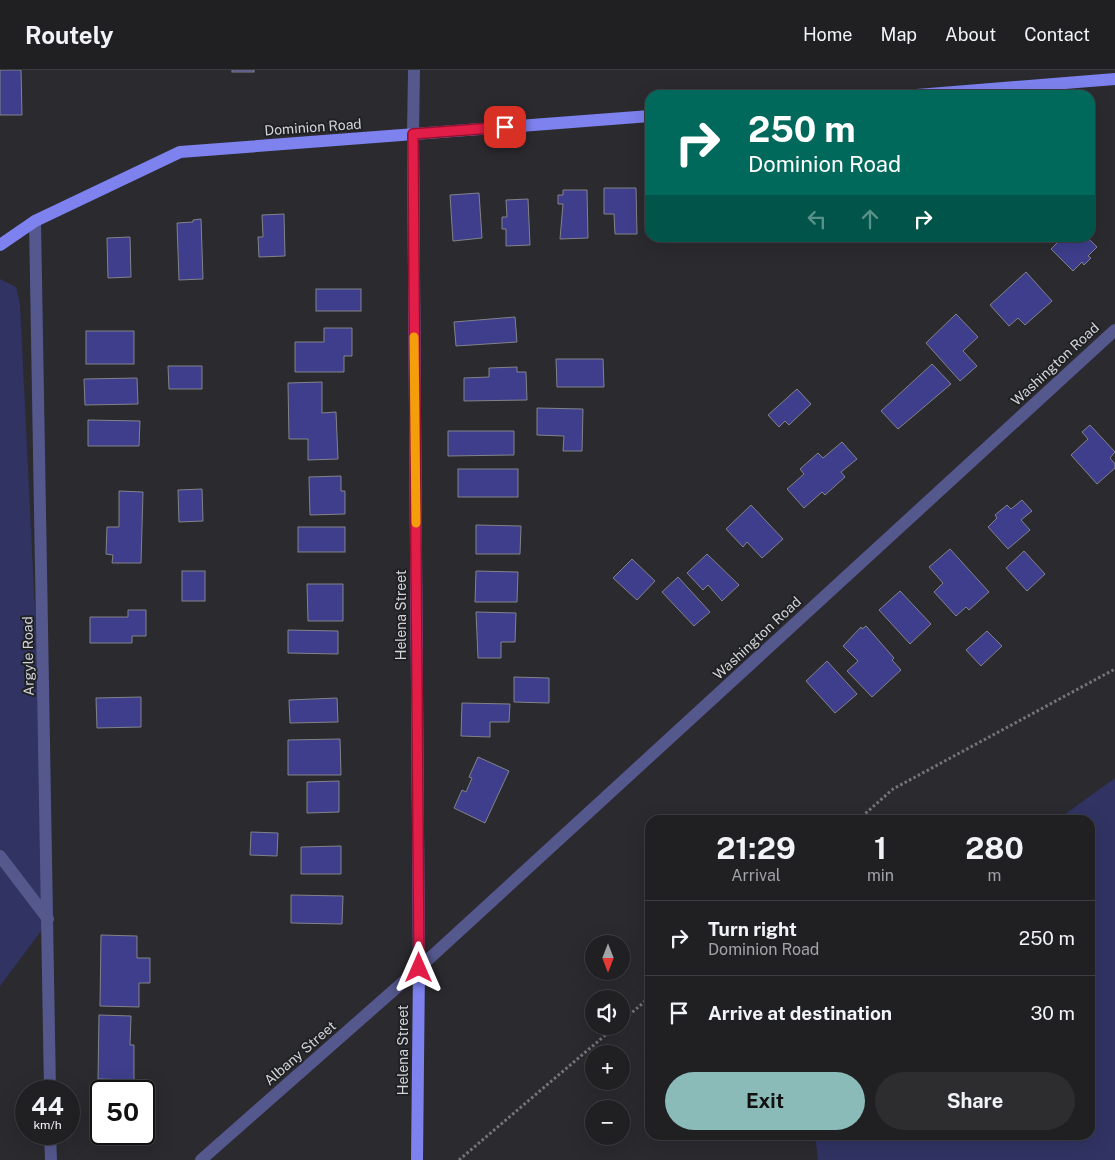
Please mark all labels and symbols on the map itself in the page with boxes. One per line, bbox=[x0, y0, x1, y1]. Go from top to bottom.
pin bbox=[484, 106, 526, 148]
street label: Dominion Road bbox=[264, 116, 362, 138]
street label: Washington Road bbox=[1008, 319, 1102, 409]
street label: Helena Street bbox=[393, 570, 409, 660]
street label: Washington Road bbox=[710, 593, 804, 683]
street label: Argyle Road bbox=[19, 616, 37, 696]
north arrow bbox=[585, 935, 630, 980]
position arrow bbox=[392, 941, 444, 993]
street label: Helena Street bbox=[395, 1005, 411, 1095]
street label: Albany Street bbox=[261, 1018, 339, 1088]
speed limit sign: 50 bbox=[90, 1080, 155, 1145]

